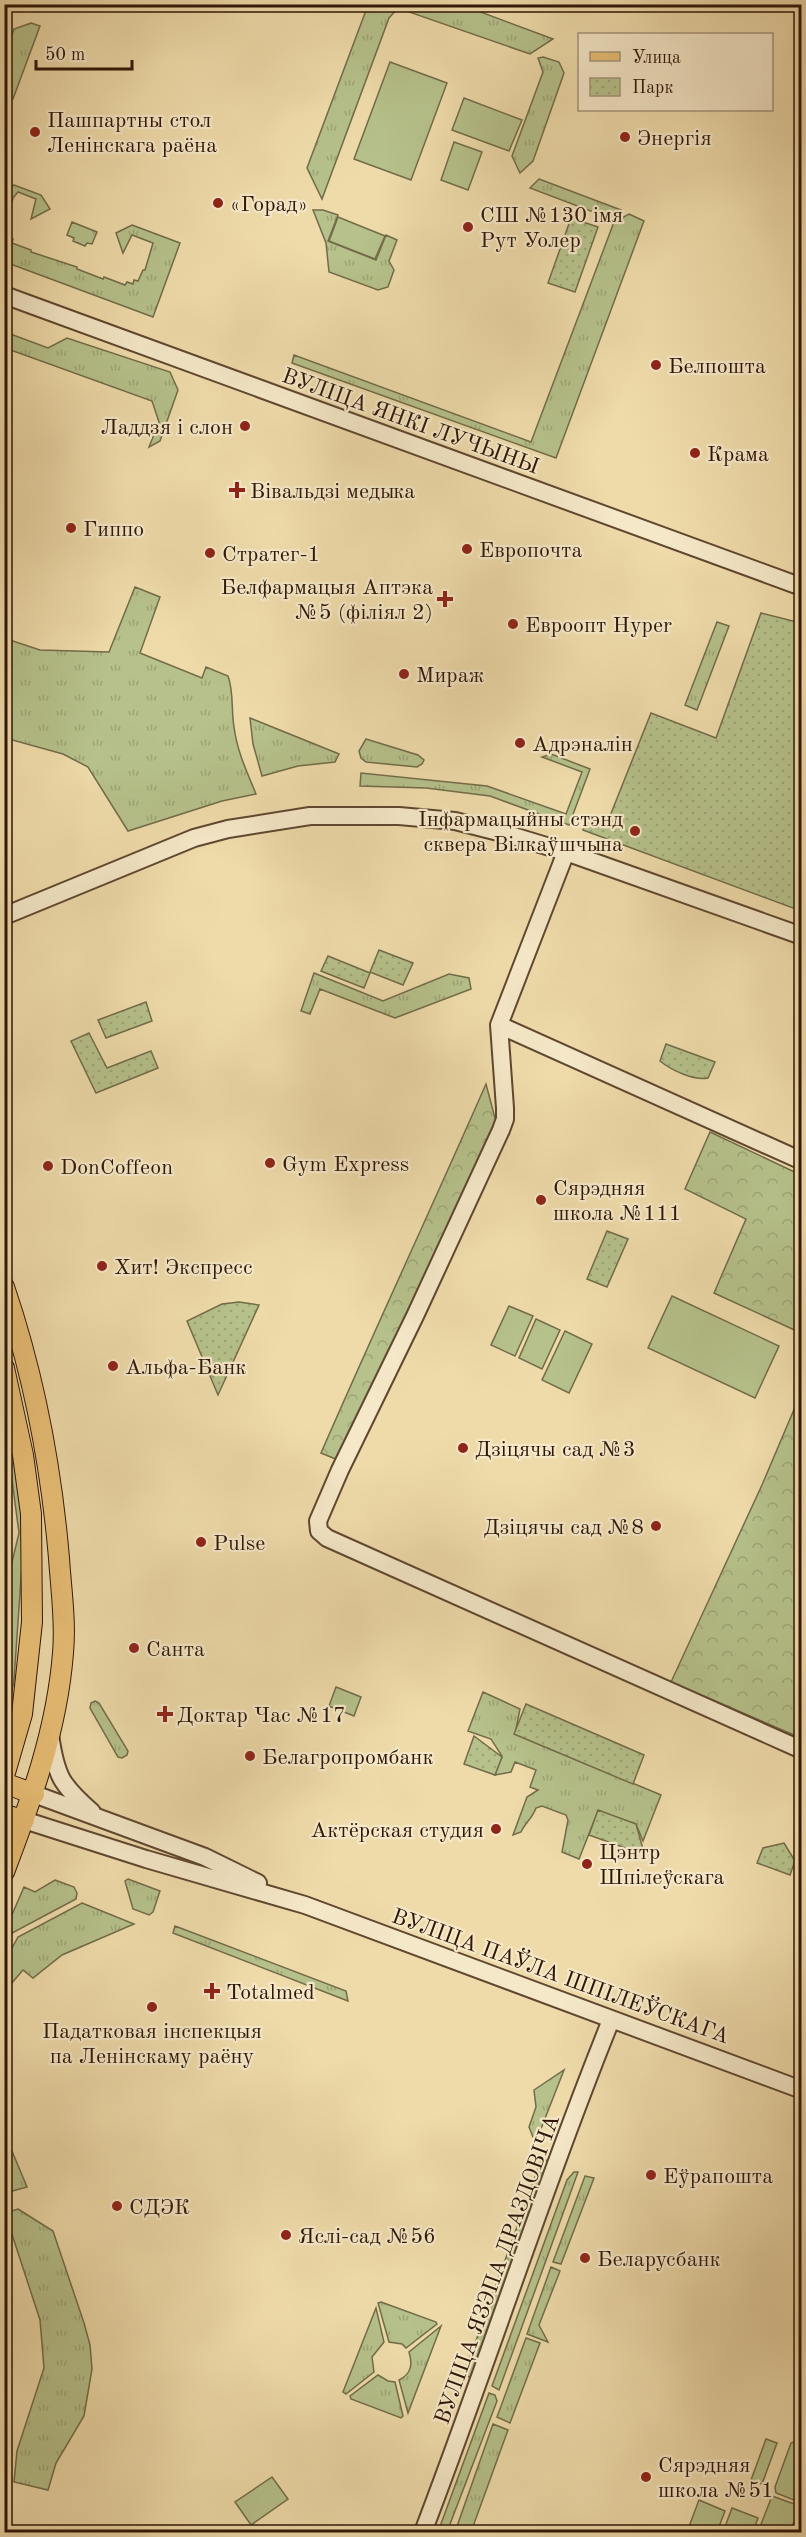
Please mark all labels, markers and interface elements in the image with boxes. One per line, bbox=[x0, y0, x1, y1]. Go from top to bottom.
scale bar bbox=[36, 33, 132, 71]
legend bbox=[578, 33, 773, 111]
text: 50 m bbox=[45, 46, 85, 64]
text: Улица bbox=[632, 49, 681, 67]
text: Парк bbox=[632, 79, 673, 97]
place label: Пашпартны стол Ленінскага раёна bbox=[47, 110, 217, 157]
marker: Пашпартны стол Ленінскага раёна bbox=[28, 125, 42, 139]
place label: Энергія bbox=[637, 128, 712, 150]
marker: Энергія bbox=[618, 130, 632, 144]
place label: «Горад» bbox=[230, 194, 308, 216]
marker: «Горад» bbox=[211, 196, 225, 210]
place label: СШ №130 імя Рут Уолер bbox=[480, 205, 623, 252]
marker: СШ №130 імя Рут Уолер bbox=[461, 220, 475, 234]
place label: Белпошта bbox=[668, 356, 766, 378]
marker: Белпошта bbox=[649, 358, 663, 372]
street label: ВУЛІЦА ЯНКІ ЛУЧЫНЫ bbox=[279, 365, 542, 479]
place label: Ладдзя і слон bbox=[101, 417, 233, 439]
marker: Ладдзя і слон bbox=[238, 419, 252, 433]
place label: Крама bbox=[707, 444, 769, 466]
marker: Крама bbox=[688, 446, 702, 460]
marker: Вівальдзі медыка bbox=[228, 481, 246, 499]
place label: Вівальдзі медыка bbox=[250, 481, 415, 503]
place label: Гиппо bbox=[83, 519, 144, 541]
marker: Гиппо bbox=[64, 521, 78, 535]
place label: Европочта bbox=[479, 540, 582, 562]
marker: Европочта bbox=[460, 542, 474, 556]
place label: Стратег-1 bbox=[222, 544, 320, 566]
marker: Стратег-1 bbox=[203, 546, 217, 560]
place label: Белфармацыя Аптэка №5 (філіял 2) bbox=[221, 577, 433, 624]
marker: Белфармацыя Аптэка №5 (філіял 2) bbox=[438, 592, 452, 606]
place label: Евроопт Hyper bbox=[525, 615, 672, 637]
marker: Евроопт Hyper bbox=[506, 617, 520, 631]
place label: Мираж bbox=[416, 665, 485, 687]
marker: Мираж bbox=[397, 667, 411, 681]
place label: Адрэналін bbox=[532, 734, 633, 756]
marker: Адрэналін bbox=[513, 736, 527, 750]
place label: Інфармацыйны стэнд сквера Вілкаўшчына bbox=[418, 809, 623, 856]
marker: Інфармацыйны стэнд сквера Вілкаўшчына bbox=[628, 824, 642, 838]
place label: Gym Express bbox=[282, 1154, 409, 1176]
marker: Gym Express bbox=[263, 1156, 277, 1170]
place label: DonCoffeon bbox=[60, 1157, 173, 1179]
marker: DonCoffeon bbox=[41, 1159, 55, 1173]
place label: Сярэдняя школа №111 bbox=[553, 1178, 682, 1225]
marker: Сярэдняя школа №111 bbox=[534, 1193, 548, 1207]
place label: Хит! Экспресс bbox=[114, 1257, 253, 1279]
marker: Хит! Экспресс bbox=[95, 1259, 109, 1273]
place label: Альфа-Банк bbox=[125, 1357, 246, 1379]
marker: Альфа-Банк bbox=[106, 1359, 120, 1373]
place label: Дзіцячы сад №3 bbox=[475, 1439, 636, 1461]
marker: Дзіцячы сад №3 bbox=[456, 1441, 470, 1455]
place label: Дзіцячы сад №8 bbox=[483, 1517, 644, 1539]
marker: Дзіцячы сад №8 bbox=[649, 1519, 663, 1533]
place label: Pulse bbox=[213, 1533, 265, 1555]
marker: Pulse bbox=[194, 1535, 208, 1549]
place label: Санта bbox=[146, 1639, 205, 1661]
marker: Санта bbox=[127, 1641, 141, 1655]
place label: Доктар Час №17 bbox=[177, 1705, 346, 1727]
marker: Доктар Час №17 bbox=[158, 1707, 172, 1721]
place label: Белагропромбанк bbox=[262, 1747, 433, 1769]
marker: Белагропромбанк bbox=[243, 1749, 257, 1763]
place label: Актёрская студия bbox=[310, 1820, 484, 1842]
marker: Актёрская студия bbox=[489, 1822, 503, 1836]
place label: Цэнтр Шпілеўскага bbox=[599, 1842, 724, 1889]
marker: Цэнтр Шпілеўскага bbox=[580, 1857, 594, 1871]
street label: ВУЛІЦА ПАЎЛА ШПІЛЕЎСКАГА bbox=[389, 1902, 734, 2048]
marker: Totalmed bbox=[203, 1982, 221, 2000]
place label: Totalmed bbox=[226, 1982, 315, 2004]
marker: Падатковая інспекцыя па Ленінскаму раёну bbox=[145, 2000, 159, 2014]
place label: Падатковая інспекцыя па Ленінскаму раёну bbox=[42, 2021, 262, 2068]
street label: ВУЛІЦА ЯЗЭПА ДРАЗДОВІЧА bbox=[431, 2112, 564, 2428]
place label: Еўрапошта bbox=[663, 2166, 773, 2188]
marker: Еўрапошта bbox=[644, 2168, 658, 2182]
place label: СДЭК bbox=[129, 2197, 190, 2219]
marker: СДЭК bbox=[110, 2199, 124, 2213]
place label: Яслі-сад №56 bbox=[298, 2226, 436, 2248]
marker: Яслі-сад №56 bbox=[279, 2228, 293, 2242]
place label: Беларусбанк bbox=[597, 2249, 721, 2271]
marker: Беларусбанк bbox=[578, 2251, 592, 2265]
place label: Сярэдняя школа №51 bbox=[658, 2455, 774, 2502]
marker: Сярэдняя школа №51 bbox=[639, 2470, 653, 2484]

